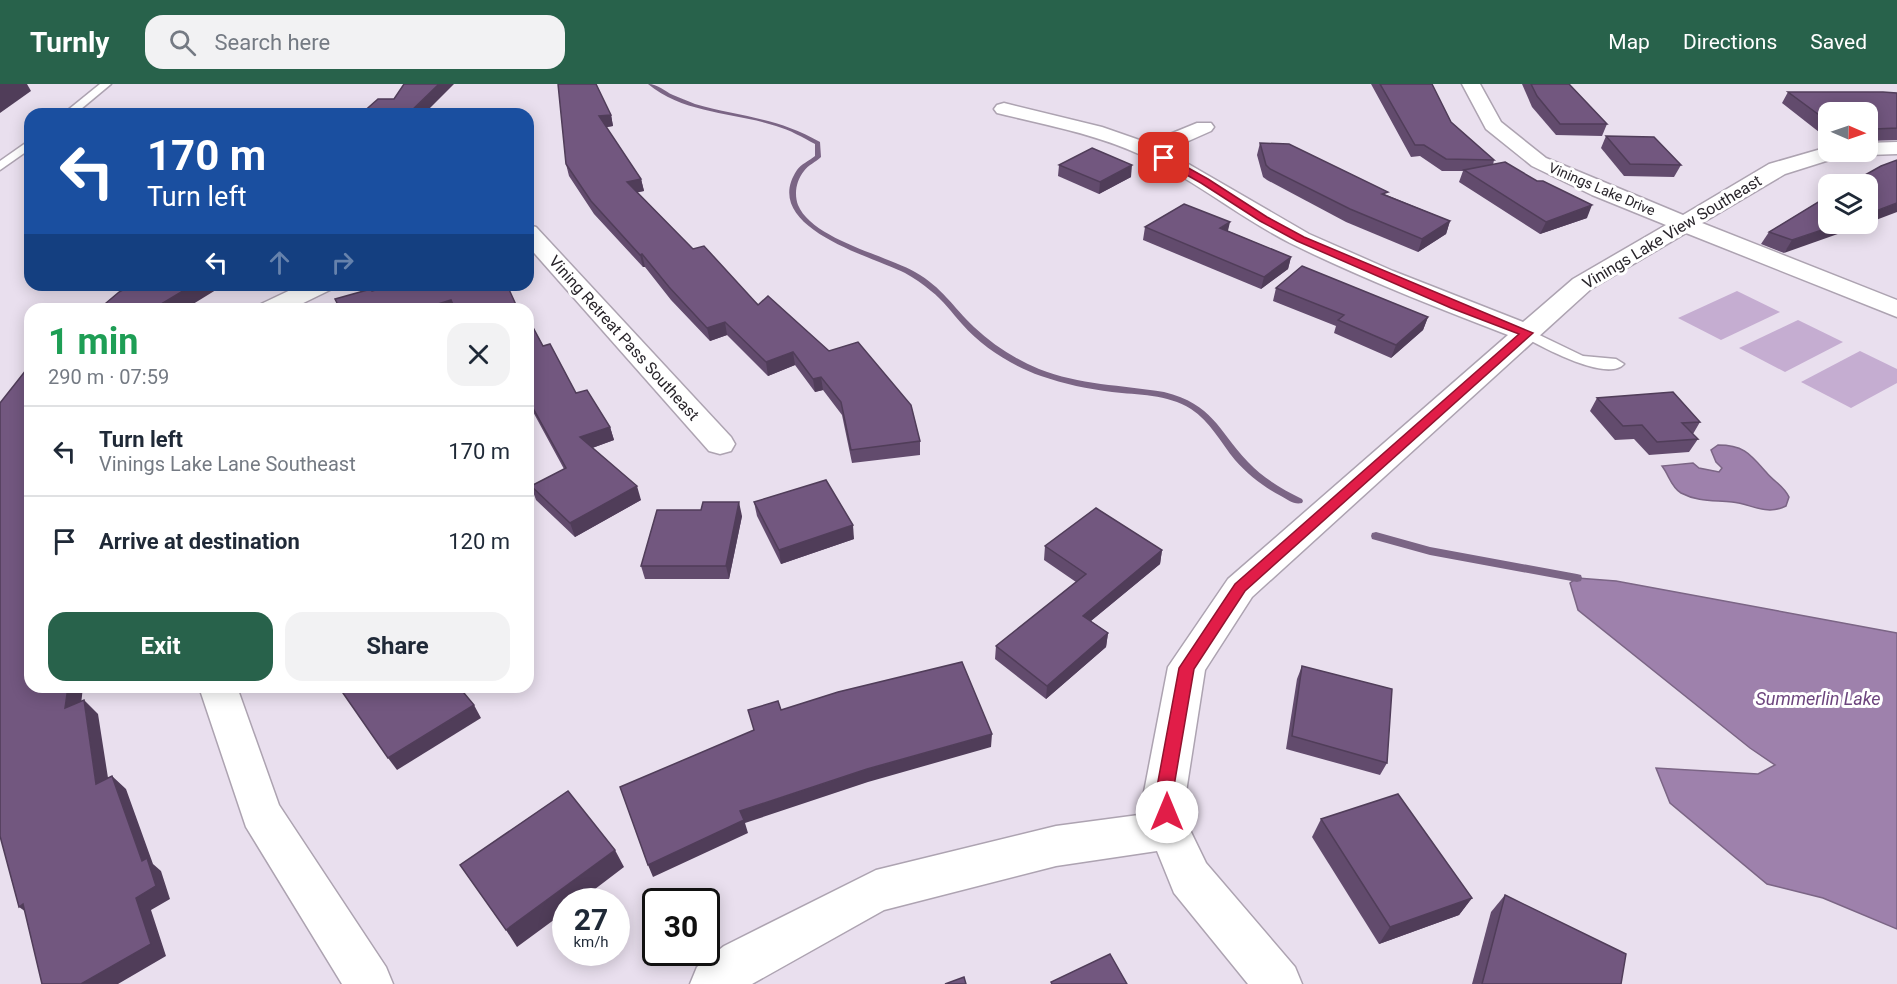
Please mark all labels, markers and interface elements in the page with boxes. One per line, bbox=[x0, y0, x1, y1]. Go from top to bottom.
search box bbox=[145, 15, 565, 69]
text: Turnly bbox=[30, 26, 109, 59]
icon: search bbox=[166, 26, 199, 59]
text: Search here bbox=[214, 30, 330, 55]
text: Map bbox=[1608, 30, 1650, 54]
text: Directions bbox=[1683, 30, 1777, 54]
text: Saved bbox=[1810, 30, 1867, 54]
north arrow bbox=[1818, 102, 1878, 162]
map controls bbox=[1818, 102, 1878, 234]
text: 170 m bbox=[147, 131, 266, 180]
icon: left bbox=[48, 132, 126, 210]
pin bbox=[1138, 132, 1189, 183]
icon: arrive bbox=[1147, 141, 1180, 174]
street label: Vinings Lake Drive bbox=[1546, 159, 1658, 219]
street label: Vinings Lake View Southeast bbox=[1579, 171, 1765, 293]
button: layers bbox=[1818, 174, 1878, 234]
text: Turn left bbox=[147, 181, 247, 213]
icon: left bbox=[200, 246, 233, 279]
icon: ahead bbox=[263, 246, 296, 279]
icon: right bbox=[326, 246, 359, 279]
street label: Vining Retreat Pass Southeast bbox=[545, 252, 703, 424]
text: 1 min bbox=[48, 321, 139, 363]
button: close bbox=[447, 323, 510, 386]
text: 290 m · 07:59 bbox=[48, 365, 169, 389]
text: Turn left bbox=[99, 427, 183, 452]
icon: left bbox=[48, 435, 81, 468]
text: 170 m bbox=[448, 439, 510, 464]
text: Vinings Lake Lane Southeast bbox=[99, 452, 356, 476]
icon: arrive bbox=[48, 525, 81, 558]
text: Arrive at destination bbox=[99, 529, 300, 554]
text: 120 m bbox=[448, 529, 510, 554]
button: Exit bbox=[48, 612, 273, 681]
button: Share bbox=[285, 612, 510, 681]
water label: Summerlin Lake bbox=[1755, 688, 1881, 709]
position arrow bbox=[1135, 780, 1199, 844]
speed limit sign: 30 bbox=[642, 888, 720, 966]
text: 27 bbox=[574, 902, 608, 937]
text: km/h bbox=[573, 933, 609, 951]

